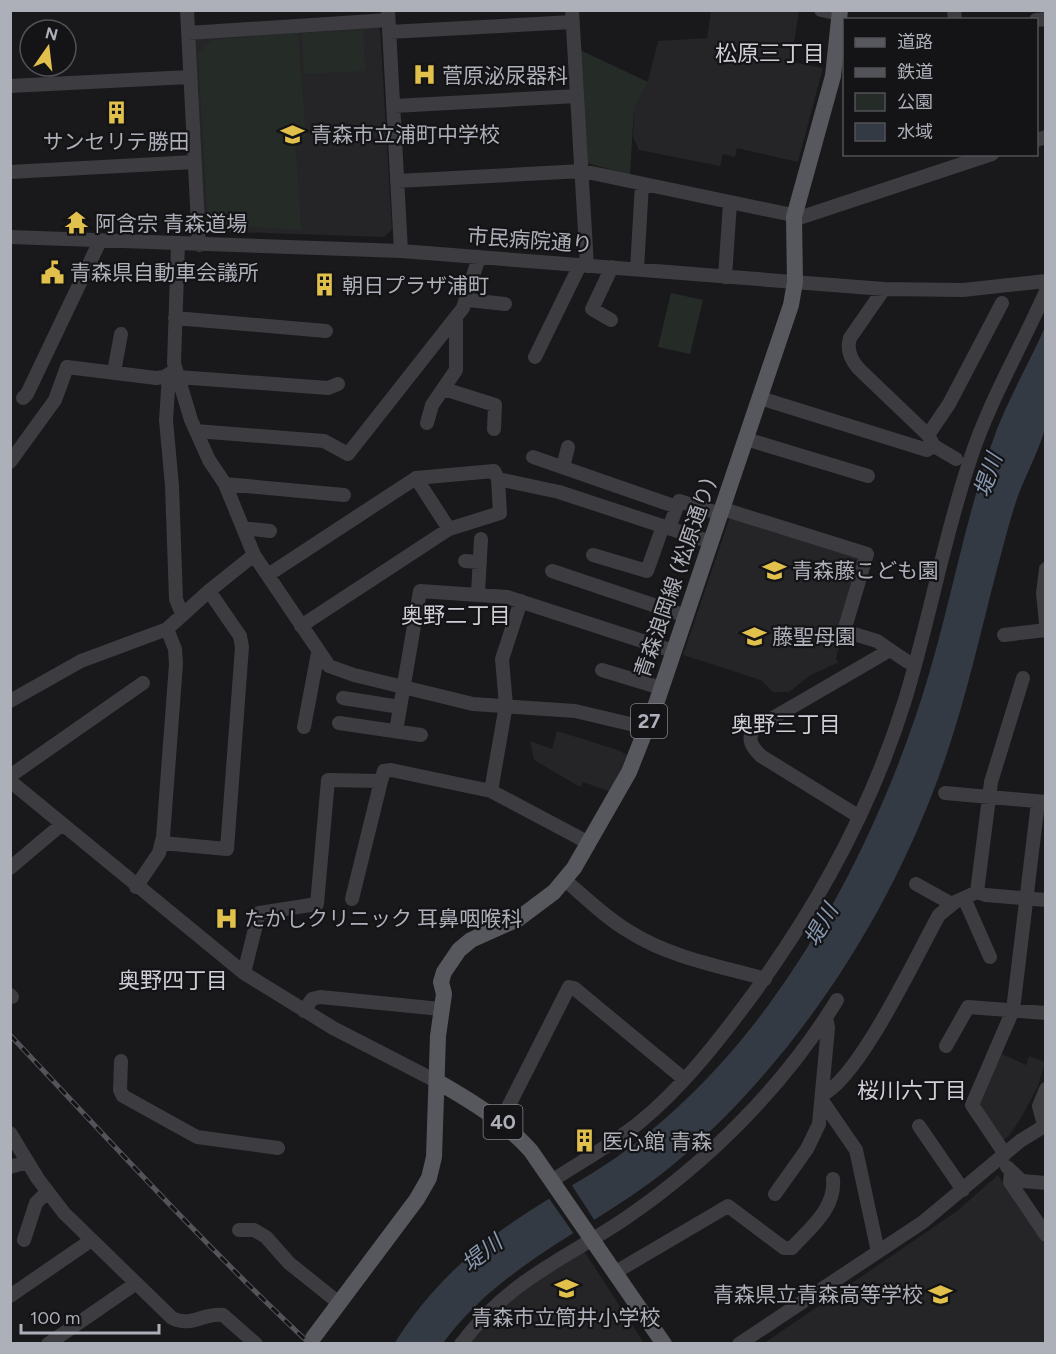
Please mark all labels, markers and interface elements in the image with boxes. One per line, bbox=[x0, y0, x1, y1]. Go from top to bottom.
north arrow bbox=[18, 18, 78, 78]
legend bbox=[843, 18, 1038, 156]
text: N bbox=[43, 23, 60, 45]
text: 道路 bbox=[897, 31, 933, 53]
district label: 松原三丁目 bbox=[715, 40, 825, 67]
text: 鉄道 bbox=[897, 61, 933, 83]
hospital icon: 菅原泌尿器科 bbox=[411, 62, 437, 88]
place label: 菅原泌尿器科 bbox=[442, 63, 568, 88]
text: 公園 bbox=[897, 91, 933, 113]
building icon: サンセリテ勝田 bbox=[103, 100, 129, 126]
school or university icon: 青森市立浦町中学校 bbox=[280, 121, 306, 147]
text: 水域 bbox=[897, 121, 933, 143]
place label: 青森市立浦町中学校 bbox=[311, 122, 500, 147]
place label: サンセリテ勝田 bbox=[43, 129, 190, 154]
temple icon: 阿含宗 青森道場 bbox=[64, 210, 90, 236]
place label: 阿含宗 青森道場 bbox=[95, 211, 247, 236]
street label: 市民病院通り bbox=[466, 223, 594, 257]
public building icon: 青森県自動車会議所 bbox=[39, 259, 65, 285]
place label: 青森県自動車会議所 bbox=[70, 260, 259, 285]
building icon: 朝日プラザ浦町 bbox=[311, 272, 337, 298]
place label: 朝日プラザ浦町 bbox=[342, 273, 489, 298]
water label: 堤川 bbox=[968, 448, 1009, 500]
street label: 青森浪岡線 (松原通り) bbox=[629, 475, 721, 681]
school or university icon: 青森藤こども園 bbox=[761, 557, 787, 583]
place label: 青森藤こども園 bbox=[792, 558, 939, 583]
district label: 奥野二丁目 bbox=[401, 602, 511, 629]
school or university icon: 藤聖母園 bbox=[741, 623, 767, 649]
place label: 藤聖母園 bbox=[772, 624, 856, 649]
road number: 27 bbox=[631, 704, 667, 738]
district label: 奥野三丁目 bbox=[731, 711, 841, 738]
water label: 堤川 bbox=[798, 897, 845, 951]
hospital icon: たかしクリニック 耳鼻咽喉科 bbox=[213, 905, 239, 931]
place label: たかしクリニック 耳鼻咽喉科 bbox=[244, 906, 522, 931]
district label: 奥野四丁目 bbox=[118, 967, 228, 994]
district label: 桜川六丁目 bbox=[857, 1077, 967, 1104]
road number: 40 bbox=[484, 1105, 522, 1139]
building icon: 医心館 青森 bbox=[571, 1128, 597, 1154]
place label: 医心館 青森 bbox=[602, 1129, 712, 1154]
water label: 堤川 bbox=[456, 1228, 509, 1277]
school or university icon: 青森市立筒井小学校 bbox=[553, 1276, 579, 1302]
school or university icon: 青森県立青森高等学校 bbox=[928, 1281, 954, 1307]
place label: 青森県立青森高等学校 bbox=[713, 1282, 923, 1307]
scale bar bbox=[21, 1297, 159, 1335]
place label: 青森市立筒井小学校 bbox=[472, 1305, 661, 1330]
text: 100 m bbox=[30, 1307, 80, 1329]

